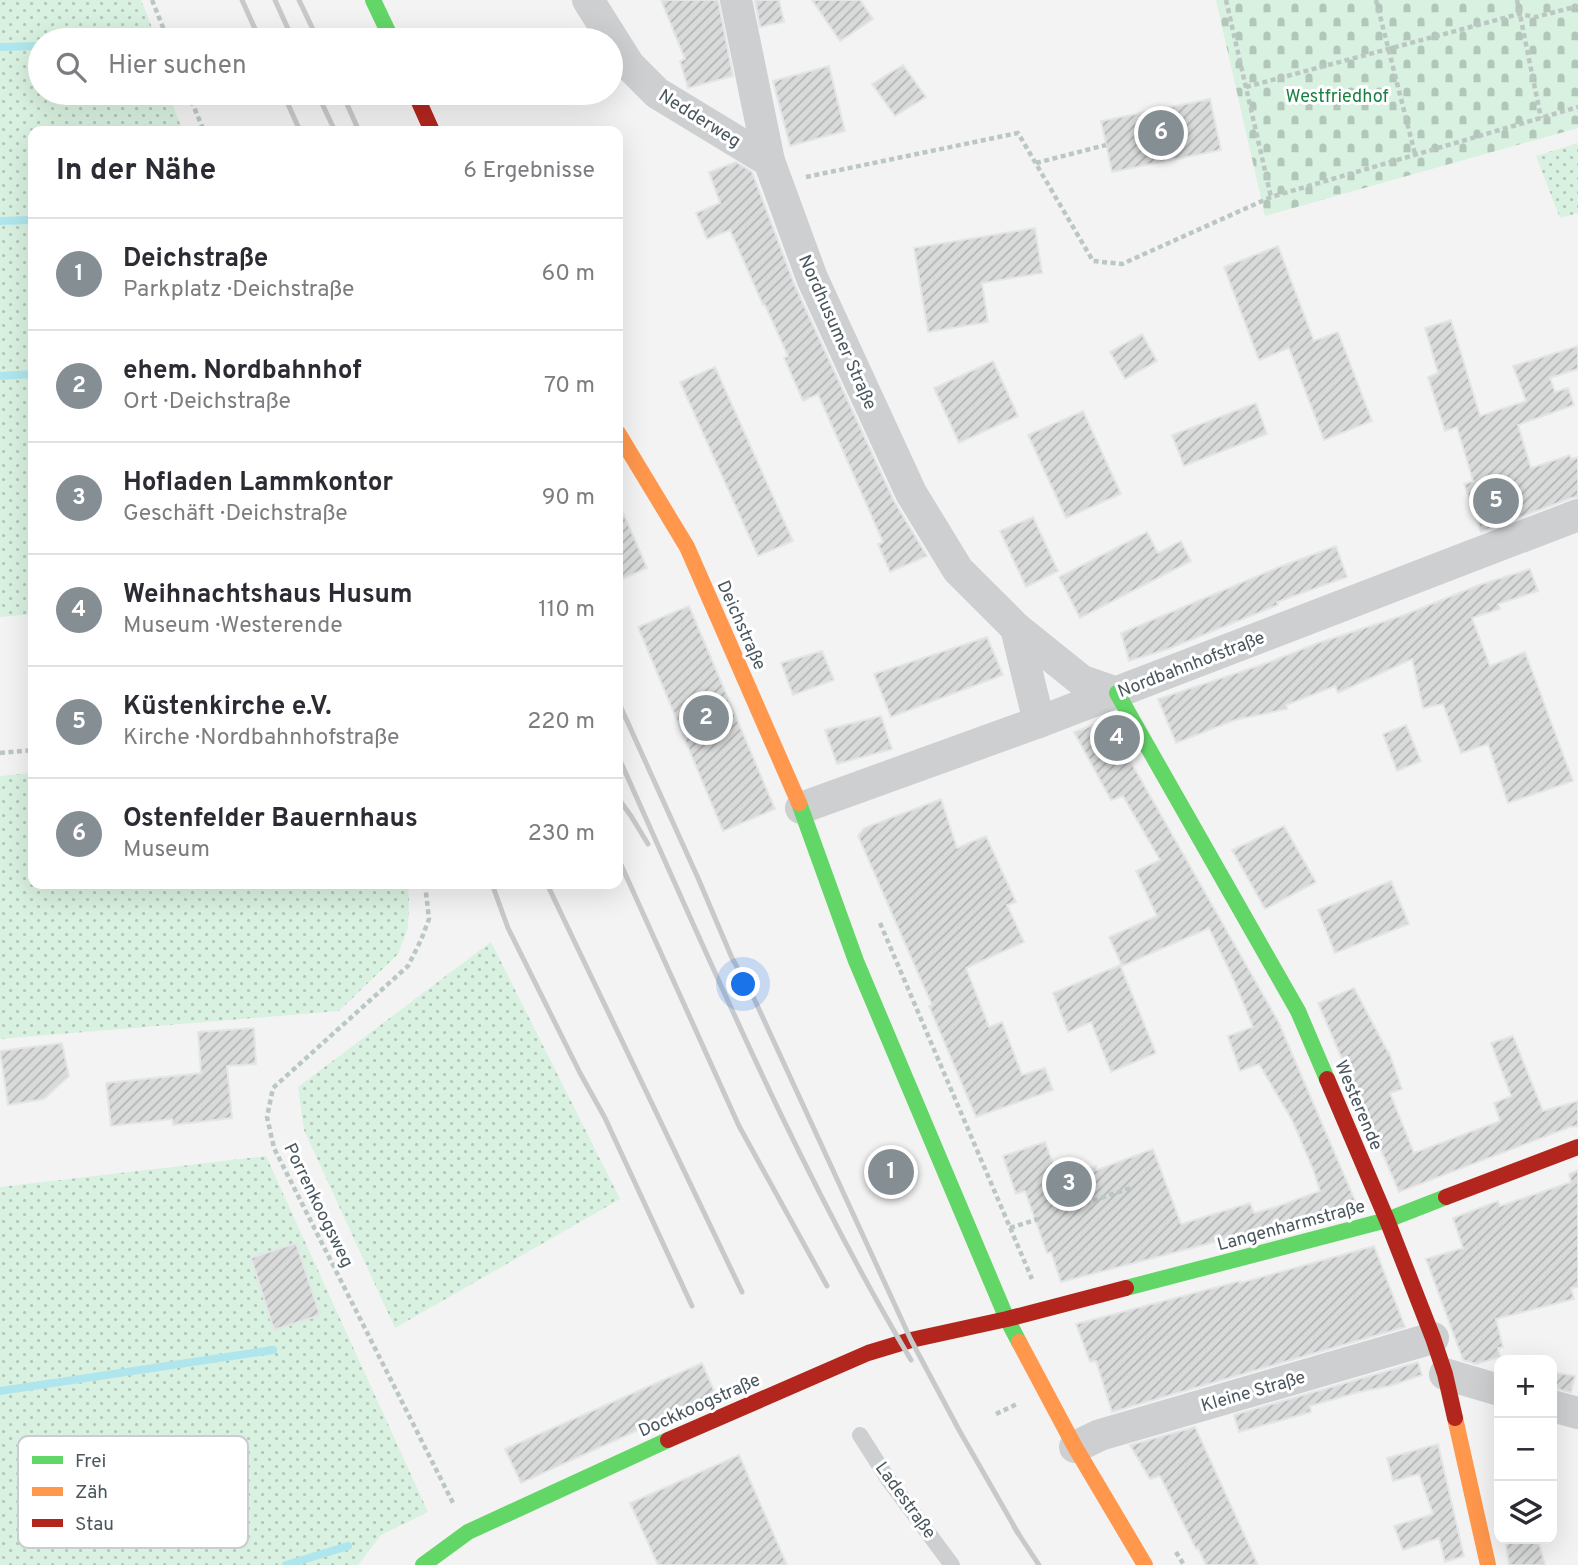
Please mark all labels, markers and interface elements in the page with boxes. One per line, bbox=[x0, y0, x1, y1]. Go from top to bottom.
search box bbox=[28, 28, 623, 105]
icon: search bbox=[52, 48, 90, 86]
text: Hier suchen bbox=[108, 50, 247, 83]
street label: Nedderweg bbox=[654, 85, 745, 154]
park label: Westfriedhof bbox=[1285, 86, 1389, 109]
pin: 6 bbox=[1138, 107, 1184, 159]
text: In der Nähe bbox=[56, 153, 216, 190]
text: 6 Ergebnisse bbox=[463, 157, 595, 186]
text: Deichstraße bbox=[123, 243, 268, 276]
street label: Nordhusumer Straße bbox=[792, 252, 881, 414]
text: 1 bbox=[74, 260, 84, 289]
text: 60 m bbox=[542, 260, 595, 289]
text: Parkplatz · Deichstraße bbox=[123, 276, 354, 305]
text: ehem. Nordbahnhof bbox=[123, 355, 362, 388]
text: 2 bbox=[72, 372, 86, 401]
text: 70 m bbox=[544, 372, 595, 401]
text: Ort · Deichstraße bbox=[123, 388, 291, 417]
text: Hofladen Lammkontor bbox=[123, 467, 393, 500]
pin: 5 bbox=[1473, 475, 1519, 527]
text: 3 bbox=[72, 484, 86, 513]
text: 90 m bbox=[542, 484, 595, 513]
text: Geschäft · Deichstraße bbox=[123, 500, 348, 529]
street label: Deichstraße bbox=[711, 577, 771, 674]
text: Weihnachtshaus Husum bbox=[123, 579, 413, 612]
text: 4 bbox=[72, 596, 86, 625]
text: 110 m bbox=[538, 596, 595, 625]
text: Museum · Westerende bbox=[123, 612, 343, 641]
street label: Nordbahnhofstraße bbox=[1115, 627, 1268, 704]
text: Küstenkirche e.V. bbox=[123, 691, 331, 724]
pin: 2 bbox=[683, 692, 729, 744]
text: 5 bbox=[72, 708, 86, 737]
text: 220 m bbox=[527, 708, 595, 737]
pin: 4 bbox=[1094, 712, 1140, 764]
text: Kirche · Nordbahnhofstraße bbox=[123, 724, 399, 753]
text: Ostenfelder Bauernhaus bbox=[123, 803, 418, 836]
text: 6 bbox=[72, 820, 86, 849]
text: 230 m bbox=[528, 820, 595, 849]
text: Museum bbox=[123, 836, 210, 865]
your location bbox=[726, 967, 760, 1001]
street label: Westerende bbox=[1328, 1057, 1387, 1154]
street label: Porrenkoogsweg bbox=[278, 1140, 358, 1272]
pin: 1 bbox=[868, 1146, 914, 1198]
pin: 3 bbox=[1046, 1158, 1092, 1210]
street label: Langenharmstraße bbox=[1215, 1196, 1368, 1257]
map controls bbox=[1494, 1355, 1557, 1544]
button: + bbox=[1494, 1355, 1557, 1418]
street label: Kleine Straße bbox=[1199, 1367, 1308, 1418]
street label: Dockkoogstraße bbox=[635, 1369, 764, 1443]
button: − bbox=[1494, 1418, 1557, 1481]
legend bbox=[18, 1436, 248, 1548]
text: Frei bbox=[75, 1450, 106, 1474]
street label: Ladestraße bbox=[869, 1458, 940, 1544]
text: Zäh bbox=[75, 1481, 108, 1505]
button: layers bbox=[1494, 1481, 1557, 1544]
text: Stau bbox=[75, 1513, 114, 1537]

